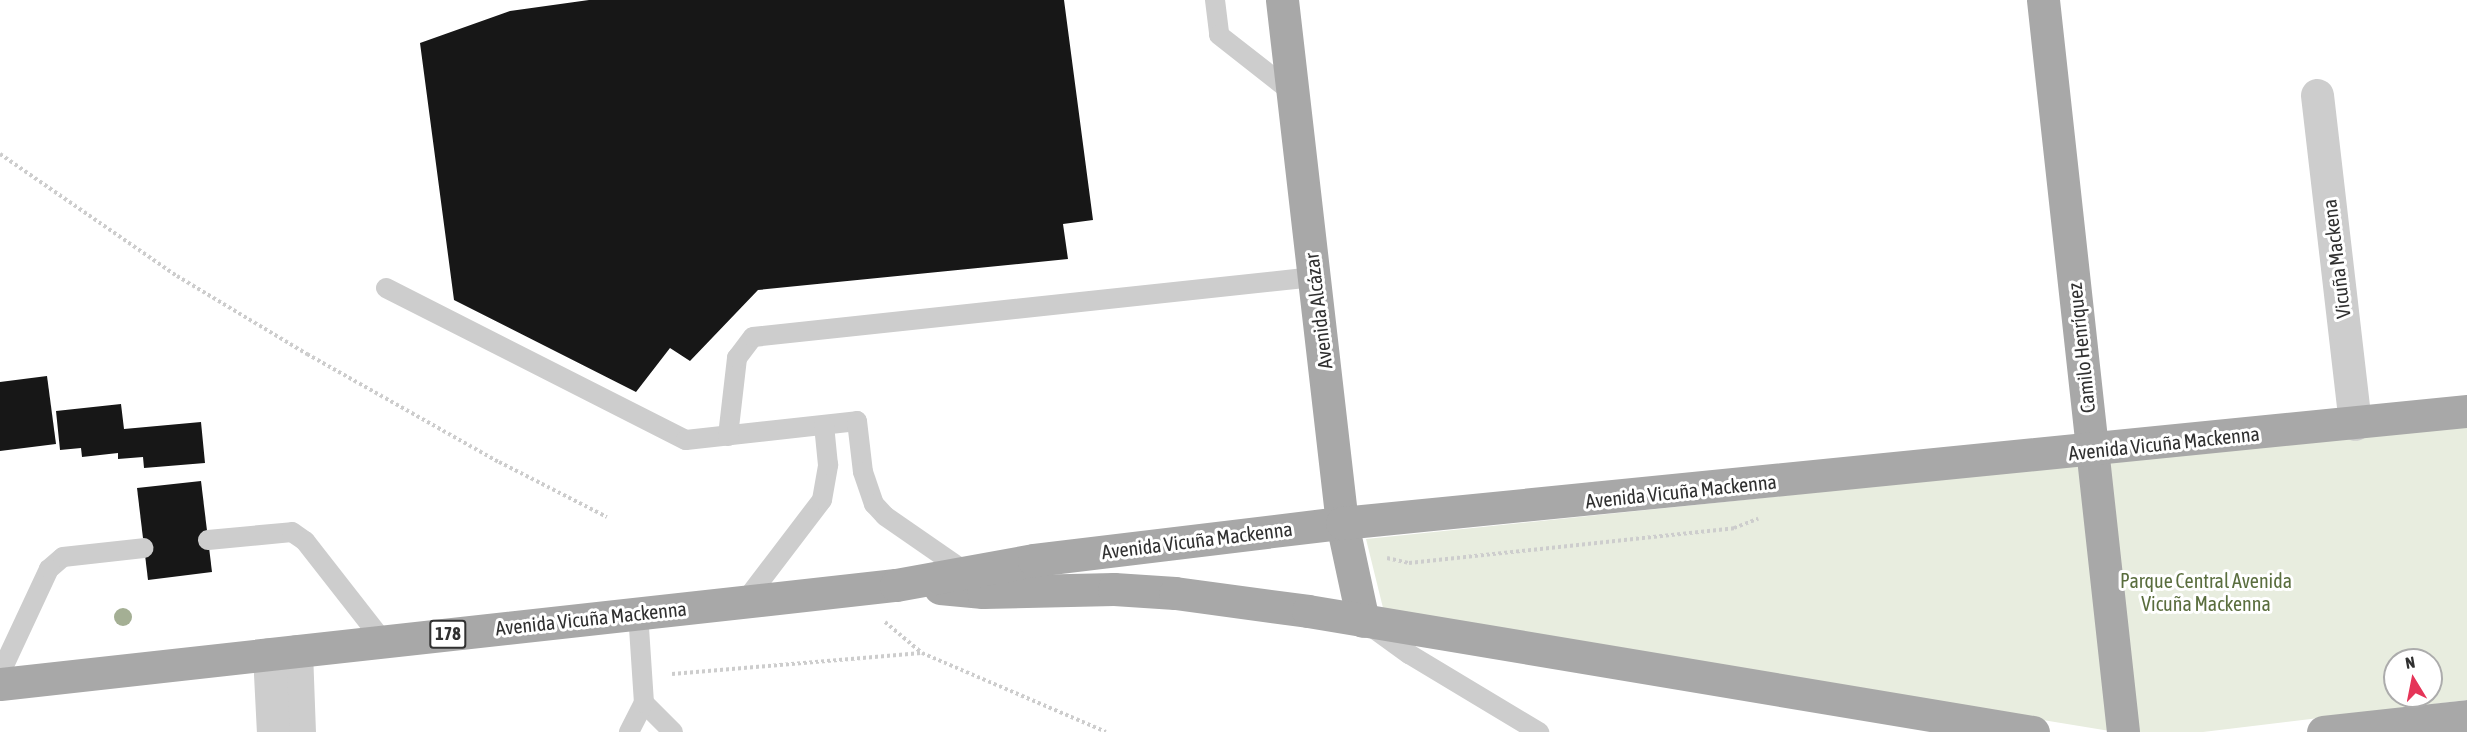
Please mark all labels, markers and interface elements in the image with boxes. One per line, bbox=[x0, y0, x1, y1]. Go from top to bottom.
street label: Vicuña Mackena bbox=[2317, 198, 2355, 320]
street label: Avenida Alcázar bbox=[1299, 252, 1337, 370]
street label: Camilo Henríquez bbox=[2062, 282, 2100, 414]
street label: Avenida Vicuña Mackenna bbox=[2067, 421, 2261, 465]
street label: Avenida Vicuña Mackenna bbox=[1584, 469, 1778, 513]
street label: Avenida Vicuña Mackenna bbox=[1100, 516, 1294, 564]
park label: Parque Central Avenida Vicuña Mackenna bbox=[2120, 569, 2292, 616]
street label: Avenida Vicuña Mackenna bbox=[494, 596, 688, 640]
road number: 178 bbox=[428, 619, 468, 649]
north arrow bbox=[2383, 648, 2443, 708]
text: N bbox=[2404, 653, 2416, 672]

